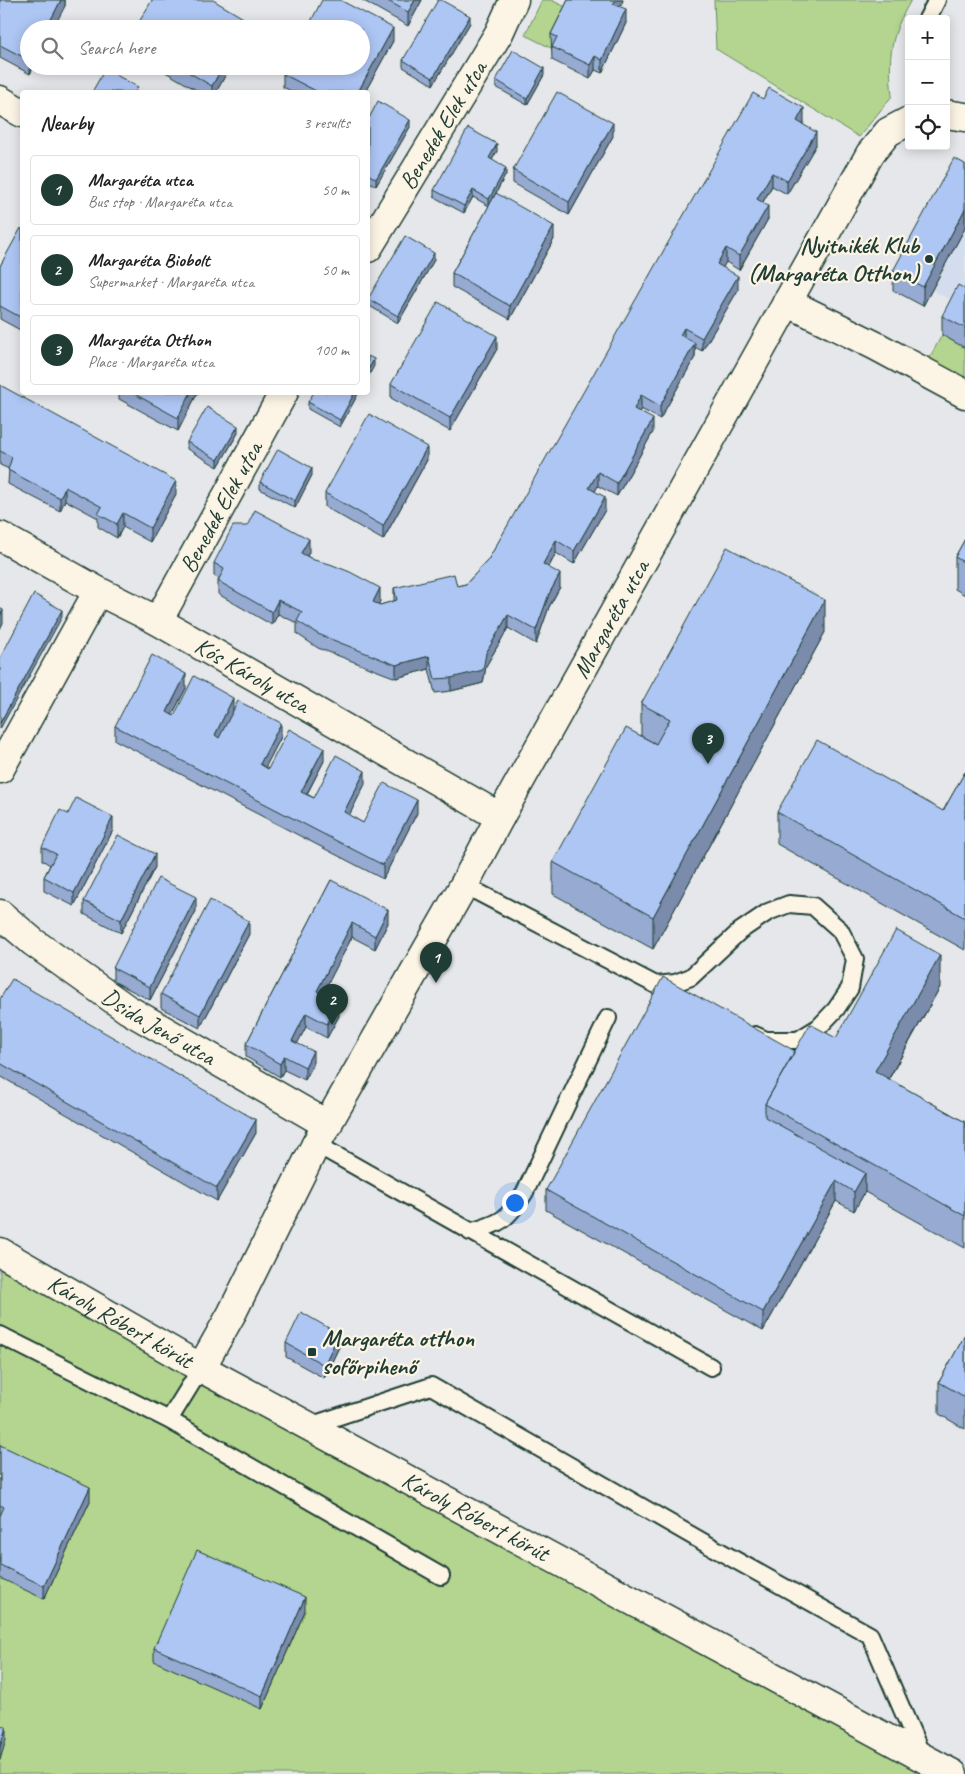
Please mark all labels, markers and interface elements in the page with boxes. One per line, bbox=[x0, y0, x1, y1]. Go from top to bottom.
map controls bbox=[905, 15, 950, 150]
button: + bbox=[905, 15, 950, 60]
search box bbox=[20, 20, 370, 75]
icon: search bbox=[38, 34, 66, 62]
text: Search here bbox=[78, 36, 155, 60]
street label: Benedek Elek utca bbox=[392, 53, 495, 195]
button: − bbox=[905, 60, 950, 105]
button: locate bbox=[905, 105, 950, 150]
text: Nearby bbox=[40, 110, 93, 136]
text: 3 results bbox=[303, 113, 350, 133]
text: Margaréta utca bbox=[88, 168, 193, 192]
text: 1 bbox=[53, 180, 61, 200]
text: 50 m bbox=[322, 180, 349, 200]
text: Bus stop · Margaréta utca bbox=[88, 192, 232, 212]
place label: Nyitnikék Klub (Margaréta Otthon) bbox=[748, 230, 921, 288]
text: Margaréta Biobolt bbox=[88, 248, 210, 272]
marker: Nyitnikék Klub (Margaréta Otthon) bbox=[923, 253, 935, 265]
text: 2 bbox=[53, 260, 61, 280]
text: 50 m bbox=[322, 260, 349, 280]
text: Supermarket · Margaréta utca bbox=[88, 272, 254, 292]
text: Margaréta Otthon bbox=[88, 328, 211, 352]
text: 3 bbox=[53, 340, 61, 360]
text: 100 m bbox=[315, 340, 349, 360]
text: Place · Margaréta utca bbox=[88, 352, 214, 372]
street label: Benedek Elek utca bbox=[173, 434, 270, 578]
street label: Margaréta utca bbox=[566, 553, 657, 683]
street label: Kós Károly utca bbox=[190, 630, 317, 721]
pin: 3 bbox=[692, 723, 724, 764]
pin: 1 bbox=[420, 942, 452, 983]
street label: Dsida Jenő utca bbox=[96, 981, 222, 1073]
pin: 2 bbox=[316, 984, 348, 1025]
your location bbox=[502, 1190, 528, 1216]
street label: Károly Róbert körút bbox=[43, 1268, 200, 1376]
place label: Margaréta otthon sofőrpihenő bbox=[322, 1323, 475, 1381]
marker: Margaréta otthon sofőrpihenő bbox=[306, 1346, 318, 1358]
street label: Károly Róbert körút bbox=[397, 1464, 556, 1569]

